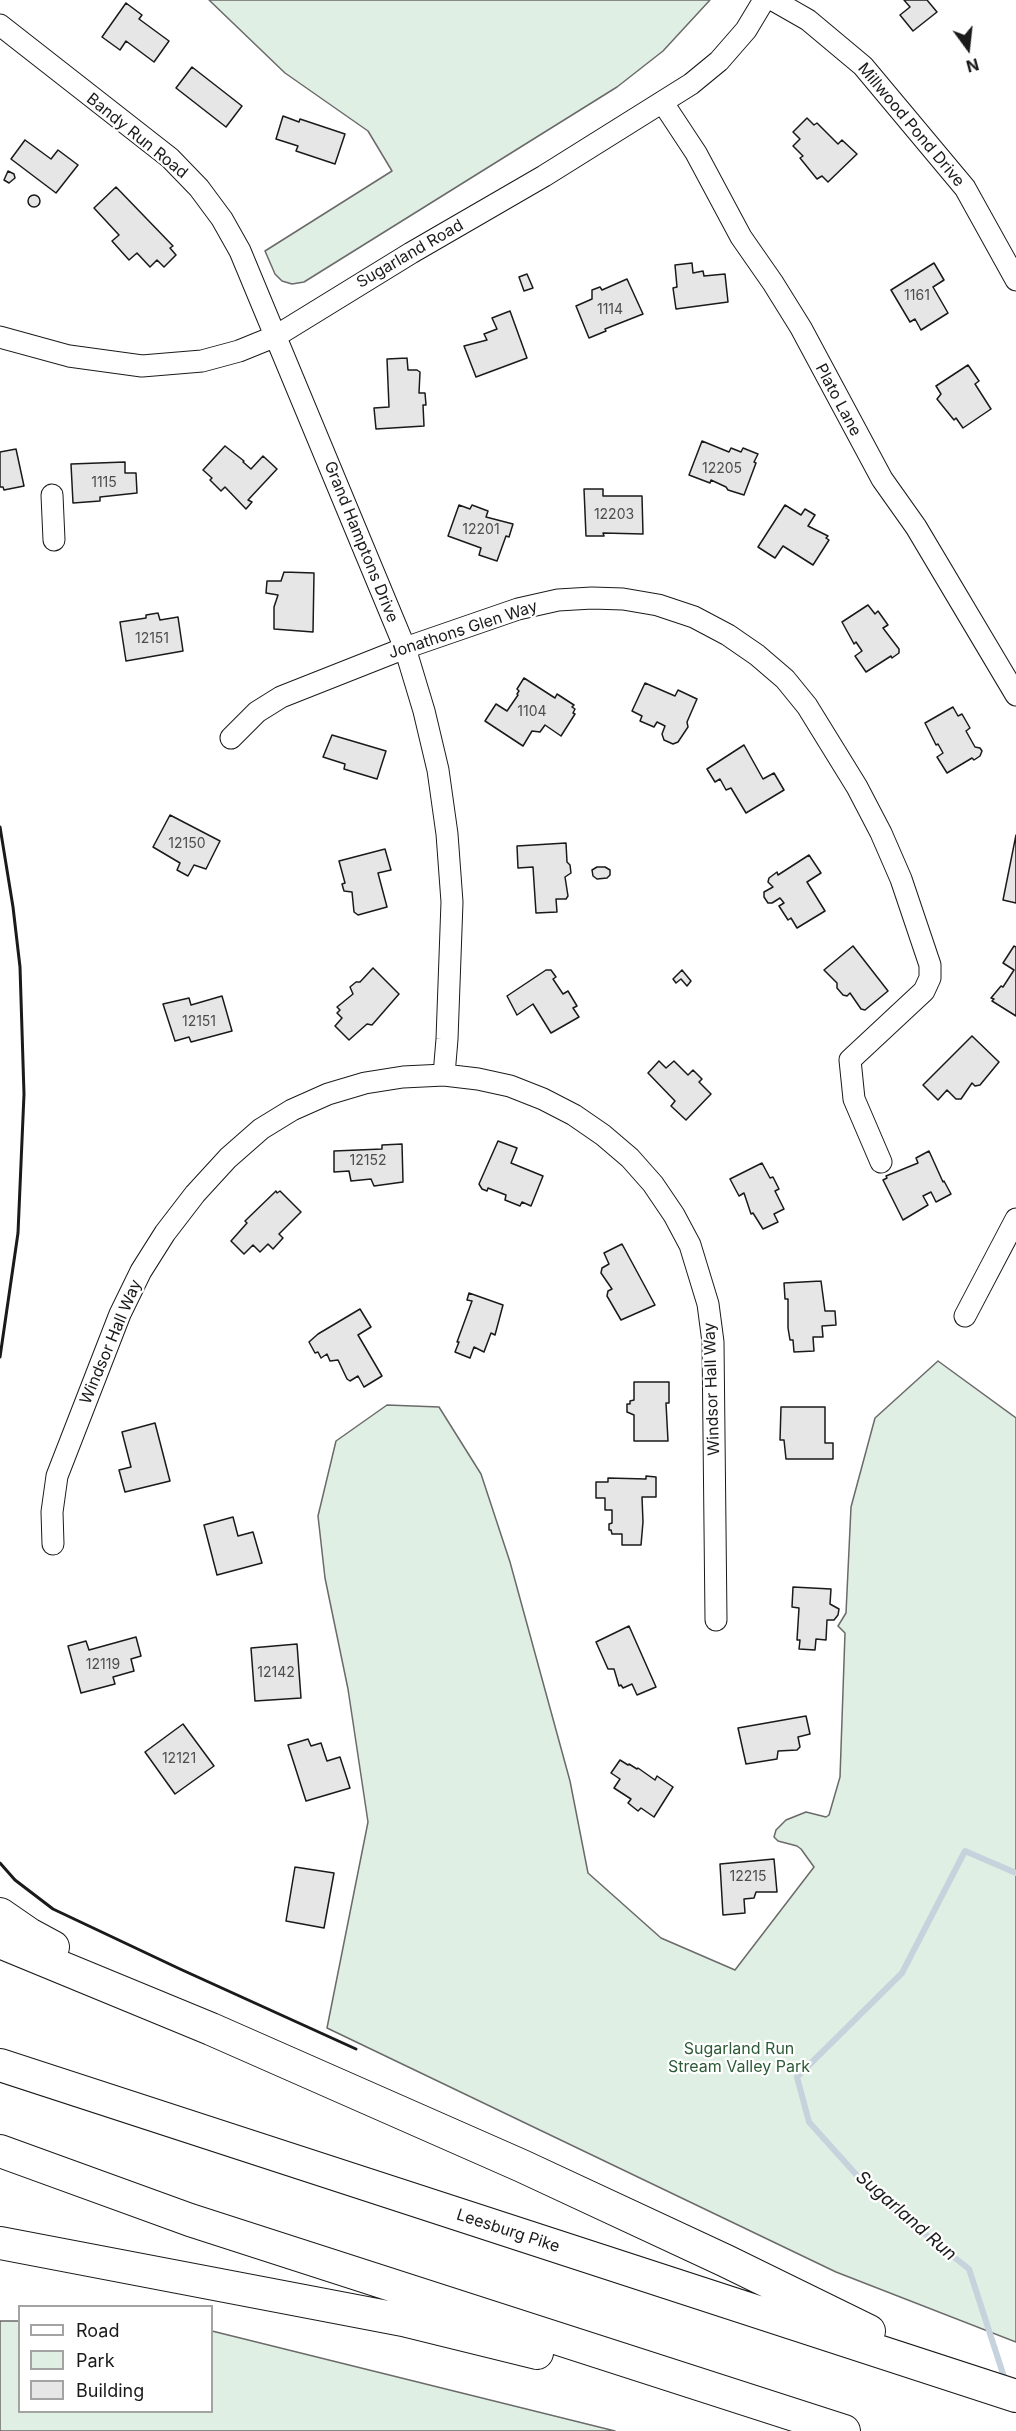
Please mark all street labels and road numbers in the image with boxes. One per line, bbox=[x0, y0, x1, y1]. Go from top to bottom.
street label: Millwood Pond Drive bbox=[854, 59, 968, 191]
street label: Bandy Run Road bbox=[83, 89, 191, 183]
street label: Sugarland Road bbox=[353, 216, 467, 292]
street label: Plato Lane bbox=[811, 361, 865, 439]
street label: Grand Hamptons Drive bbox=[320, 459, 402, 625]
street label: Jonathons Glen Way bbox=[386, 597, 540, 663]
street label: Windsor Hall Way bbox=[76, 1277, 146, 1407]
street label: Windsor Hall Way bbox=[700, 1322, 724, 1456]
street label: Leesburg Pike bbox=[454, 2205, 562, 2257]

